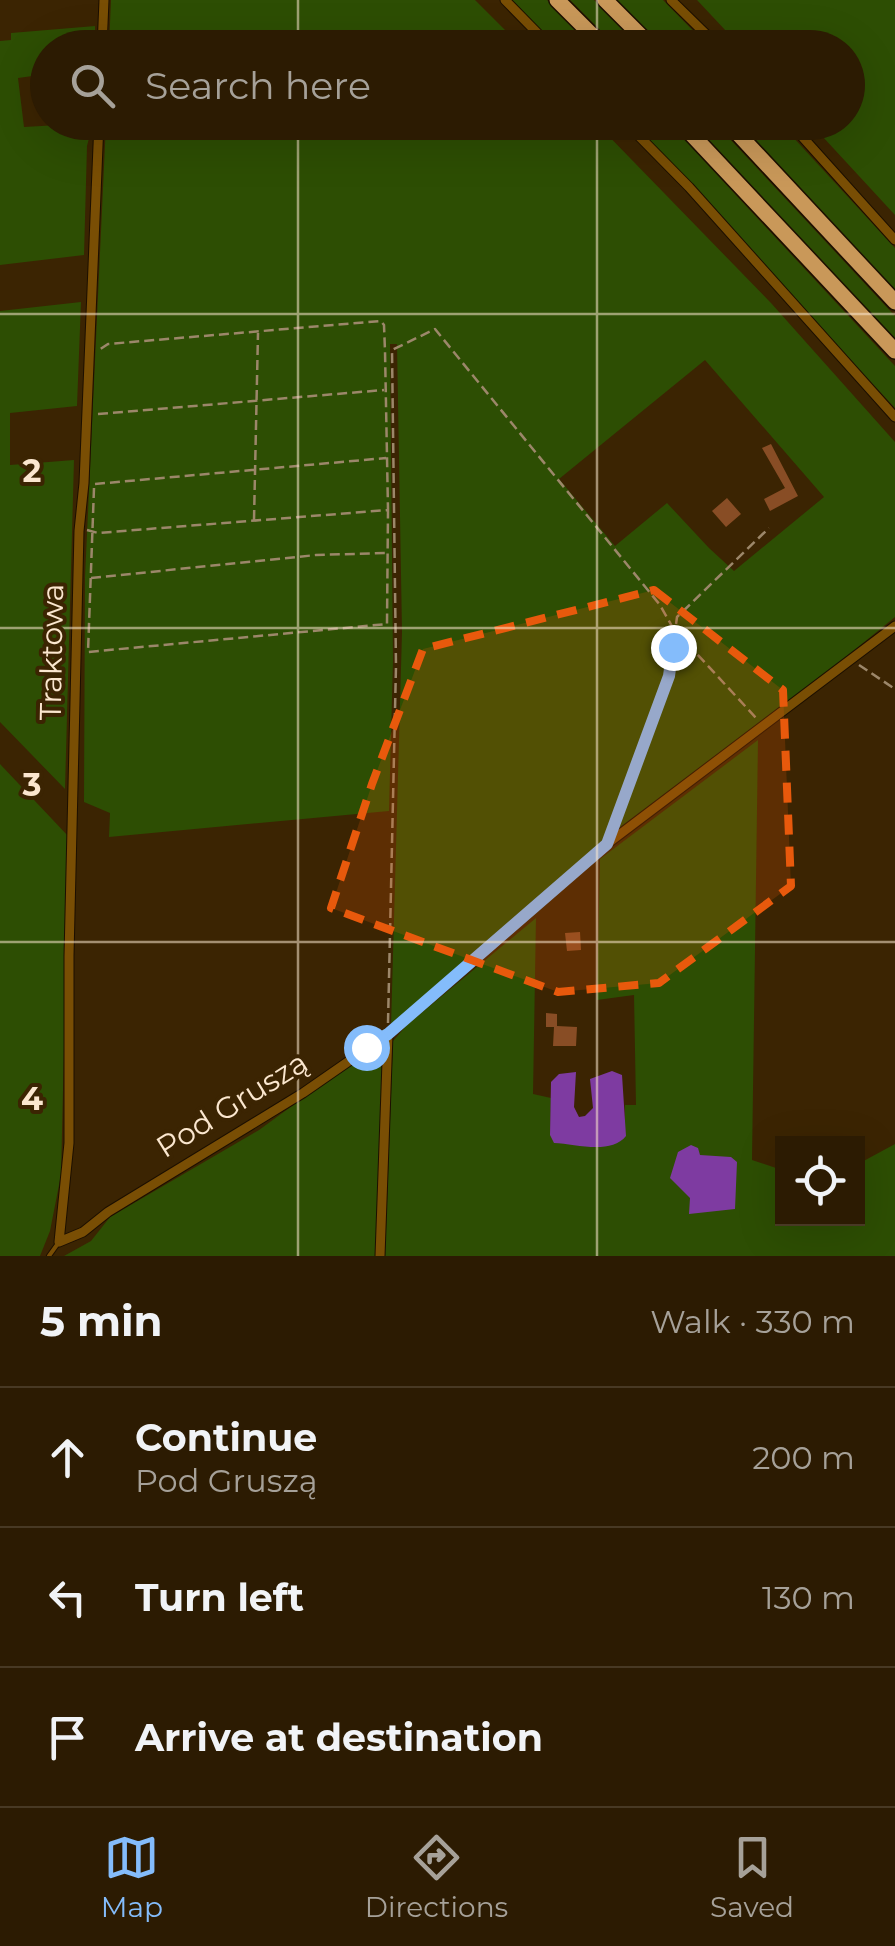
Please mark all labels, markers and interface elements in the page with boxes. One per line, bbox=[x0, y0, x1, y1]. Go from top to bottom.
search box bbox=[30, 30, 865, 140]
icon: search bbox=[65, 58, 120, 113]
text: Search here bbox=[145, 62, 371, 109]
text: 2 bbox=[23, 451, 41, 490]
street label: Traktowa bbox=[32, 583, 71, 721]
route end bbox=[651, 625, 697, 671]
text: 3 bbox=[22, 765, 41, 804]
route start bbox=[344, 1025, 390, 1071]
street label: Pod Gruszą bbox=[149, 1044, 314, 1166]
text: 4 bbox=[21, 1079, 43, 1118]
map controls bbox=[775, 1136, 865, 1226]
button: locate bbox=[775, 1136, 865, 1226]
text: 5 min bbox=[40, 1295, 163, 1347]
text: Walk · 330 m bbox=[650, 1302, 855, 1341]
text: Continue bbox=[135, 1414, 317, 1461]
icon: ahead bbox=[40, 1430, 95, 1485]
text: 200 m bbox=[752, 1438, 855, 1477]
text: Pod Gruszą bbox=[135, 1461, 318, 1500]
icon: left bbox=[40, 1570, 95, 1625]
text: Turn left bbox=[135, 1574, 304, 1621]
text: 130 m bbox=[762, 1578, 855, 1617]
icon: arrive bbox=[40, 1710, 95, 1765]
text: Arrive at destination bbox=[135, 1714, 543, 1761]
tab: Map bbox=[101, 1830, 163, 1924]
tab: Directions bbox=[365, 1830, 508, 1924]
tab: Saved bbox=[710, 1830, 794, 1924]

